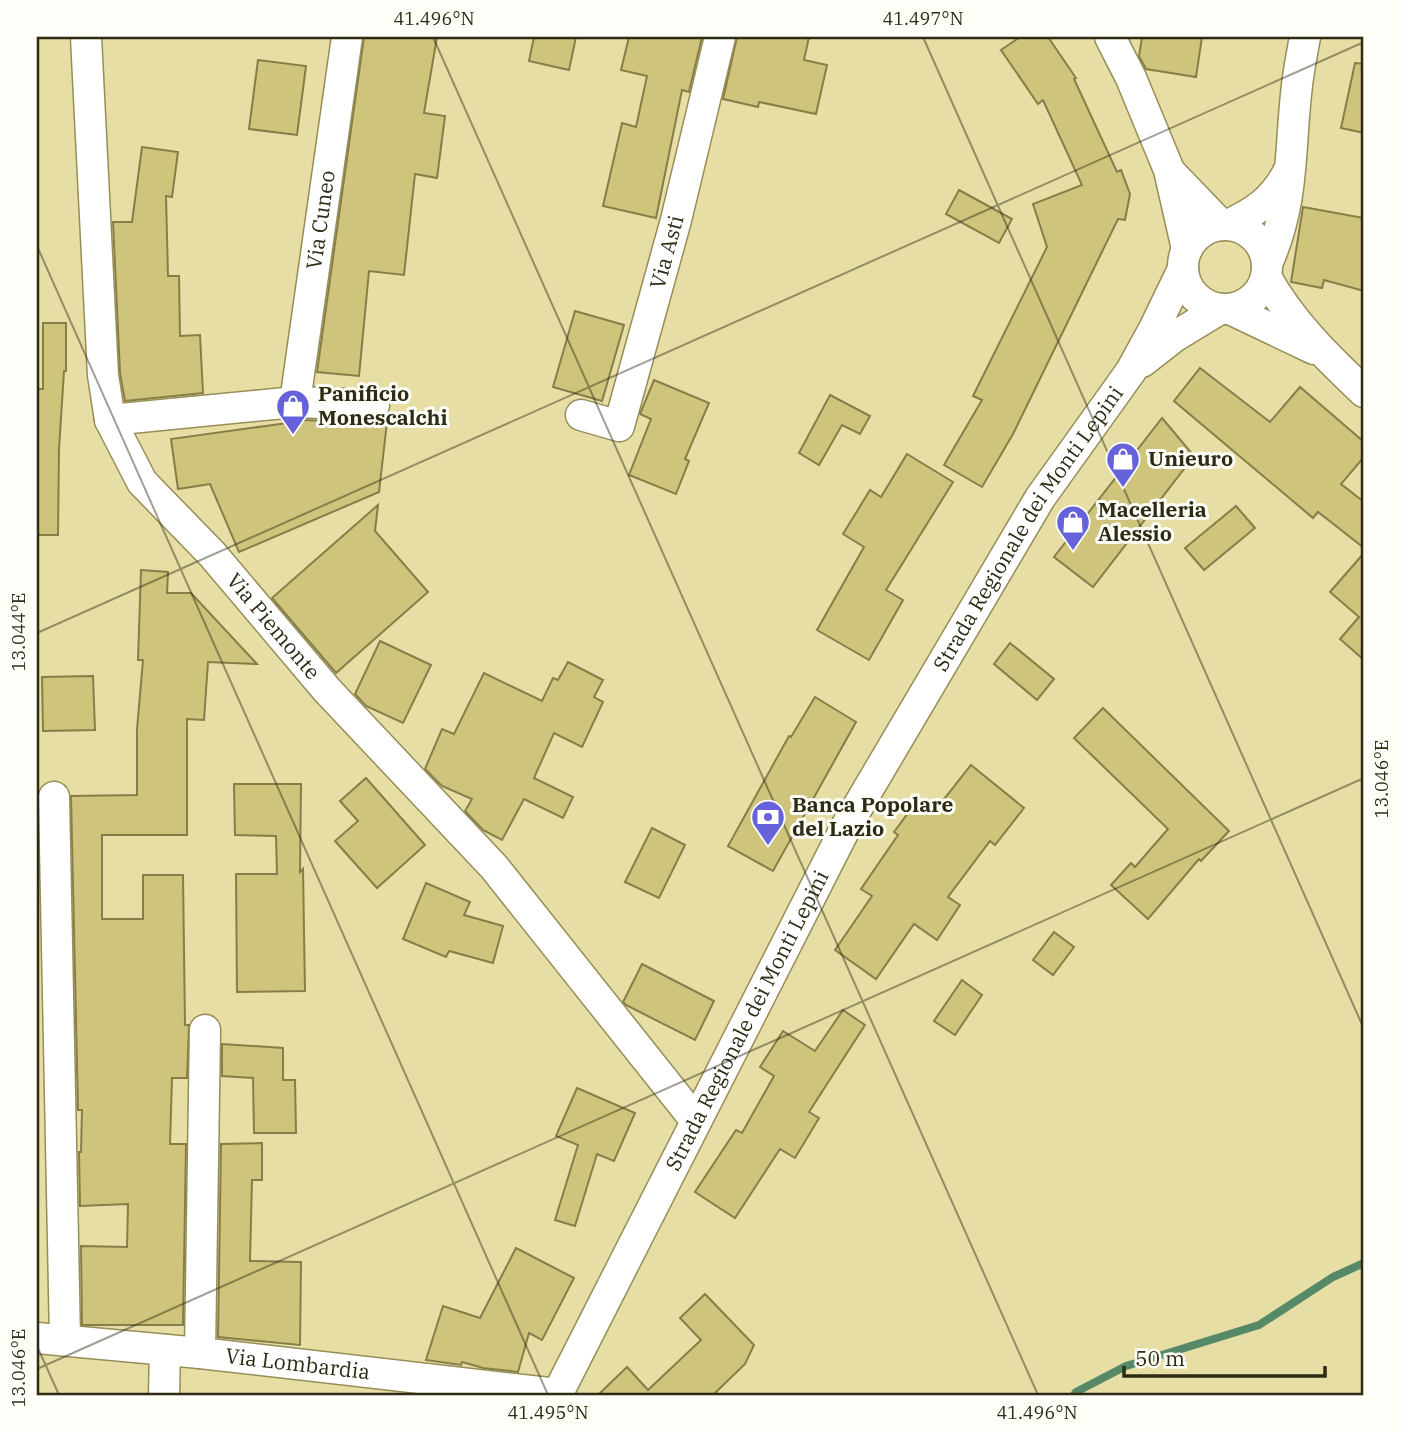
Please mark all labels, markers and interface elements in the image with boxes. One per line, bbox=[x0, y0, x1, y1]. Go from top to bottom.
text: 41.496°N bbox=[393, 7, 475, 30]
text: 41.497°N bbox=[882, 7, 964, 30]
street label: Via Cuneo bbox=[299, 168, 341, 271]
street label: Via Asti bbox=[643, 212, 690, 292]
place label: Panificio Monescalchi bbox=[318, 379, 447, 431]
street label: Strada Regionale dei Monti Lepini bbox=[926, 380, 1129, 676]
shop icon: Panificio Monescalchi bbox=[274, 387, 312, 436]
shop icon: Unieuro bbox=[1104, 440, 1142, 489]
place label: Unieuro bbox=[1148, 444, 1233, 472]
place label: Macelleria Alessio bbox=[1098, 495, 1207, 547]
shop icon: Macelleria Alessio bbox=[1054, 503, 1092, 552]
street label: Via Piemonte bbox=[221, 567, 327, 685]
text: 13.044°E bbox=[7, 593, 30, 671]
text: 13.046°E bbox=[1370, 740, 1393, 818]
place label: Banca Popolare del Lazio bbox=[792, 790, 954, 842]
bank icon: Banca Popolare del Lazio bbox=[749, 798, 787, 847]
street label: Strada Regionale dei Monti Lepini bbox=[658, 865, 835, 1175]
text: 13.046°E bbox=[7, 1329, 30, 1407]
scale bar bbox=[1124, 1334, 1326, 1378]
street label: Via Lombardia bbox=[224, 1341, 372, 1385]
text: 50 m bbox=[1135, 1344, 1185, 1372]
text: 41.495°N bbox=[507, 1401, 589, 1424]
text: 41.496°N bbox=[996, 1401, 1078, 1424]

